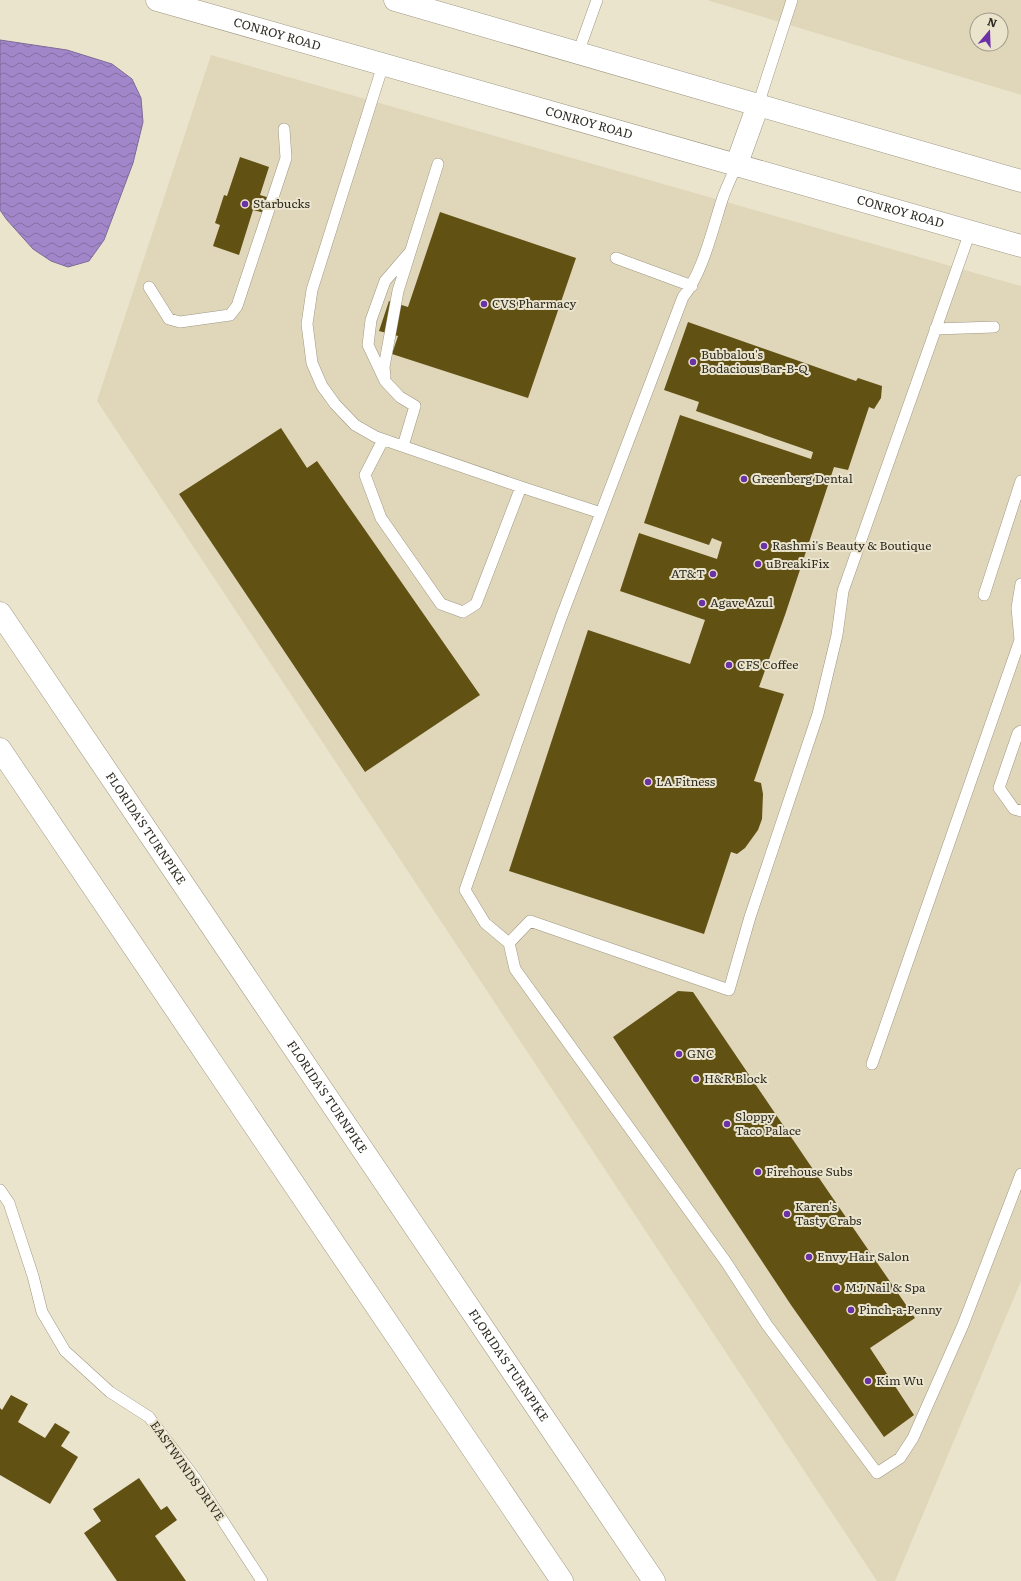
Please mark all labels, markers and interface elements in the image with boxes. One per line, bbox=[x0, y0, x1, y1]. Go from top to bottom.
street label: CONROY ROAD bbox=[232, 12, 323, 54]
north arrow bbox=[969, 12, 1009, 52]
text: N bbox=[986, 13, 1000, 31]
street label: CONROY ROAD bbox=[543, 101, 635, 143]
street label: CONROY ROAD bbox=[855, 190, 947, 232]
place label: Starbucks bbox=[253, 194, 311, 212]
marker: Starbucks bbox=[240, 199, 250, 209]
place label: CVS Pharmacy bbox=[492, 294, 576, 312]
marker: CVS Pharmacy bbox=[479, 299, 489, 309]
place label: Bubbalou's Bodacious Bar-B-Q bbox=[701, 345, 809, 377]
marker: Bubbalou's Bodacious Bar-B-Q bbox=[688, 357, 698, 367]
place label: Greenberg Dental bbox=[752, 469, 853, 487]
marker: Greenberg Dental bbox=[739, 474, 749, 484]
place label: Rashmi's Beauty & Boutique bbox=[772, 536, 931, 554]
marker: Rashmi's Beauty & Boutique bbox=[759, 541, 769, 551]
place label: uBreakiFix bbox=[766, 554, 829, 572]
marker: uBreakiFix bbox=[753, 559, 763, 569]
place label: AT&T bbox=[671, 564, 705, 582]
marker: AT&T bbox=[708, 569, 718, 579]
place label: Agave Azul bbox=[710, 593, 773, 611]
marker: Agave Azul bbox=[697, 598, 707, 608]
place label: CFS Coffee bbox=[737, 655, 799, 673]
marker: CFS Coffee bbox=[724, 660, 734, 670]
street label: FLORIDA'S TURNPIKE bbox=[102, 768, 191, 888]
place label: LA Fitness bbox=[656, 772, 716, 790]
marker: LA Fitness bbox=[643, 777, 653, 787]
street label: FLORIDA'S TURNPIKE bbox=[283, 1036, 373, 1157]
place label: GNC bbox=[687, 1044, 714, 1062]
marker: GNC bbox=[674, 1049, 684, 1059]
place label: H&R Block bbox=[704, 1069, 768, 1087]
marker: H&R Block bbox=[691, 1074, 701, 1084]
place label: Sloppy Taco Palace bbox=[735, 1107, 801, 1139]
marker: Sloppy Taco Palace bbox=[722, 1119, 732, 1129]
place label: Firehouse Subs bbox=[766, 1162, 853, 1180]
marker: Firehouse Subs bbox=[753, 1167, 763, 1177]
place label: Karen's Tasty Crabs bbox=[795, 1197, 862, 1229]
marker: Karen's Tasty Crabs bbox=[782, 1209, 792, 1219]
place label: Envy Hair Salon bbox=[817, 1247, 909, 1265]
marker: Envy Hair Salon bbox=[804, 1252, 814, 1262]
place label: MJ Nail & Spa bbox=[845, 1278, 926, 1296]
marker: MJ Nail & Spa bbox=[832, 1283, 842, 1293]
place label: Pinch-a-Penny bbox=[859, 1300, 942, 1318]
street label: FLORIDA'S TURNPIKE bbox=[465, 1305, 554, 1425]
marker: Pinch-a-Penny bbox=[846, 1305, 856, 1315]
place label: Kim Wu bbox=[876, 1371, 924, 1389]
marker: Kim Wu bbox=[863, 1376, 873, 1386]
street label: EASTWINDS DRIVE bbox=[147, 1417, 229, 1524]

